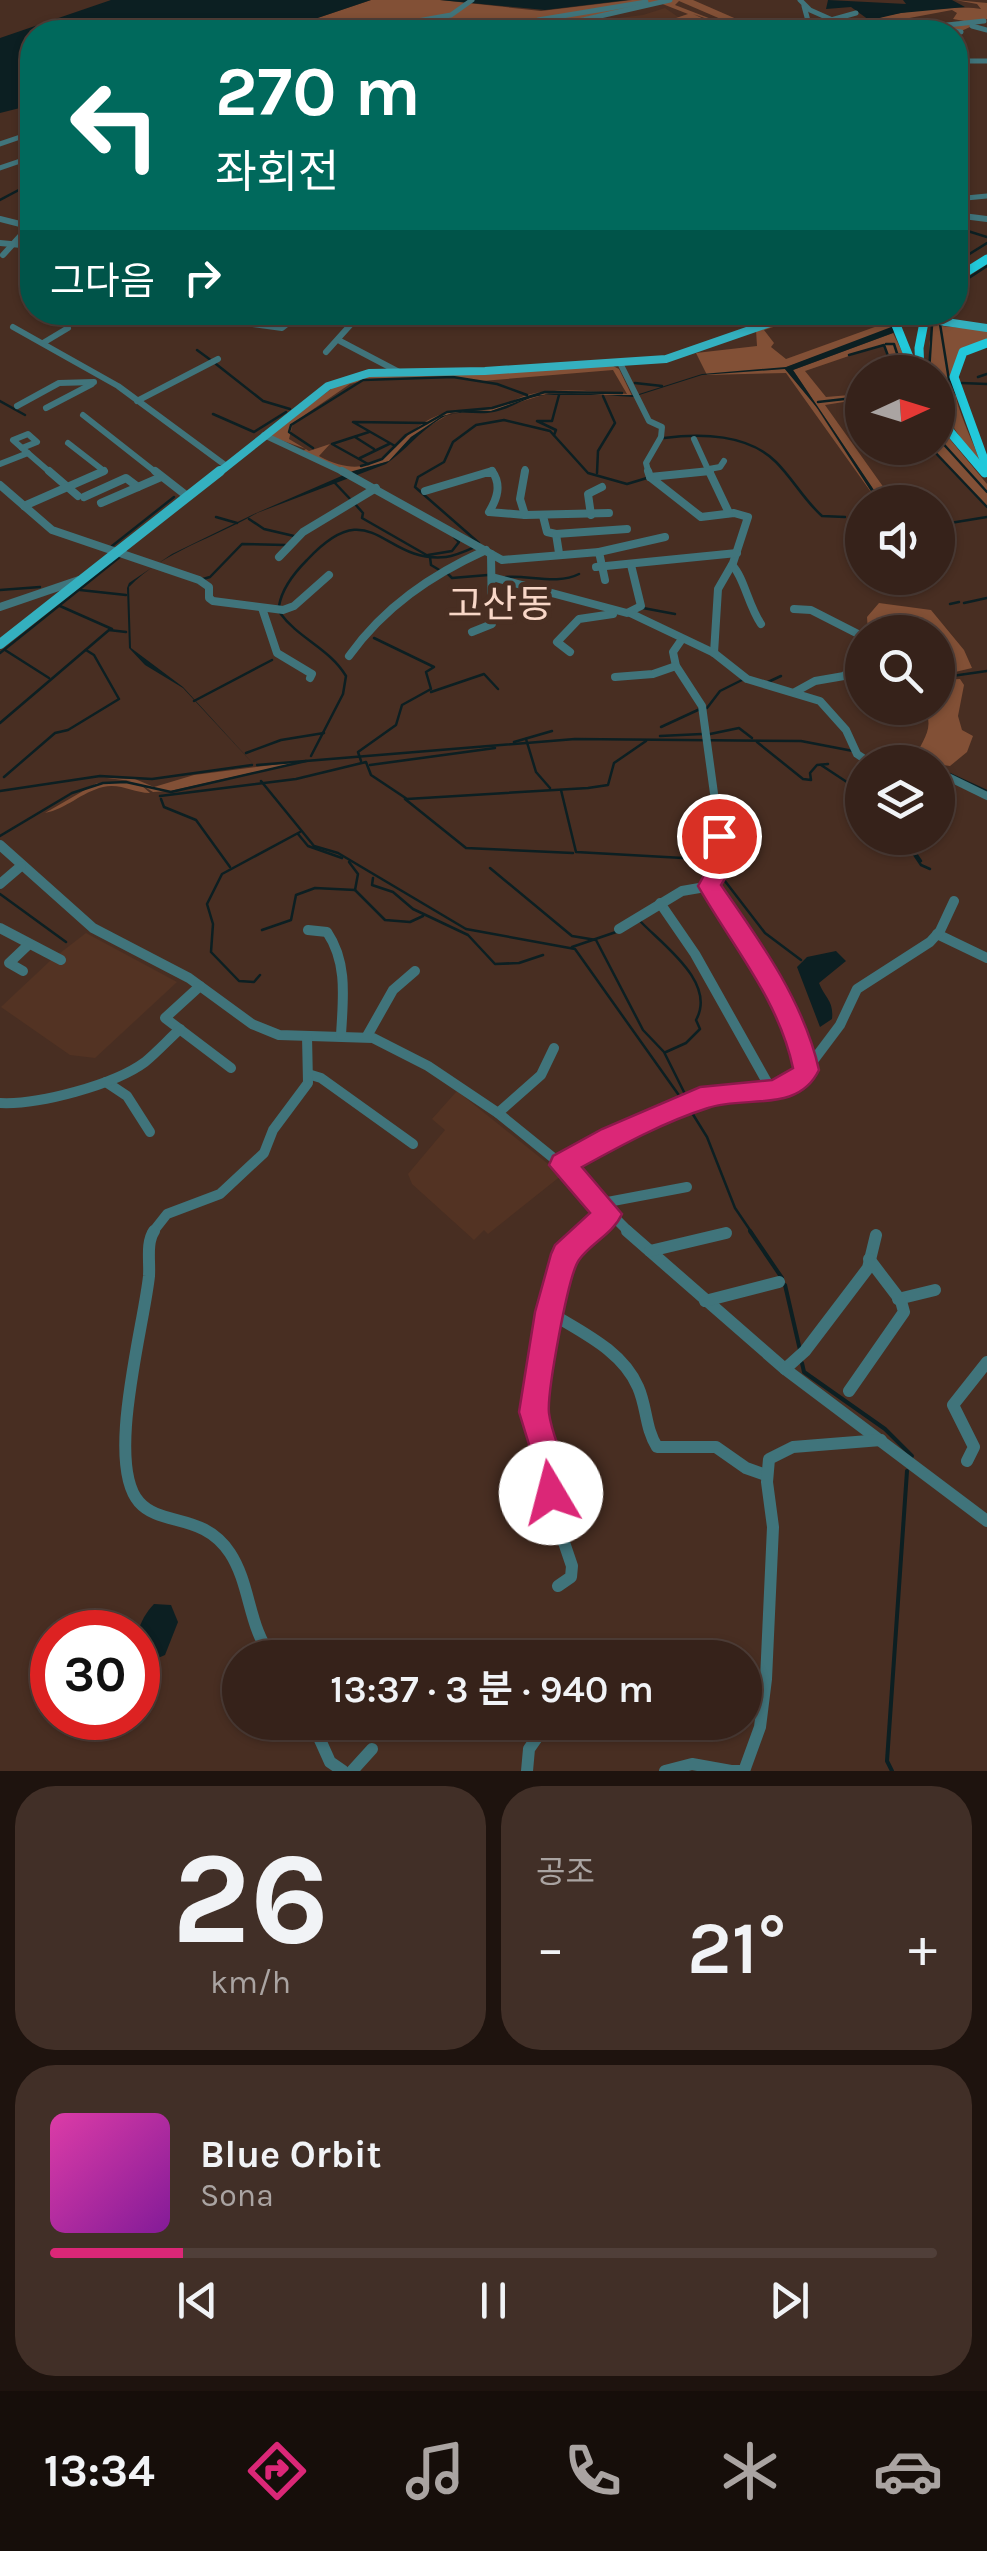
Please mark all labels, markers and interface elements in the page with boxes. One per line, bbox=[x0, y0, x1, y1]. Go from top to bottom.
text: 270 m bbox=[215, 51, 421, 133]
icon: left bbox=[50, 60, 180, 190]
text: 좌회전 bbox=[215, 146, 339, 198]
icon: right bbox=[175, 250, 230, 305]
text: 그다음 bbox=[50, 259, 155, 304]
north arrow bbox=[845, 355, 955, 465]
map controls bbox=[845, 355, 955, 855]
button: sound bbox=[845, 485, 955, 595]
district label: 고산동 bbox=[448, 582, 552, 627]
button: search bbox=[845, 615, 955, 725]
button: layers bbox=[845, 745, 955, 855]
pin bbox=[677, 794, 762, 879]
icon: arrive bbox=[692, 809, 747, 864]
position arrow bbox=[499, 1441, 603, 1545]
speed limit sign: 30 bbox=[30, 1610, 160, 1740]
text: 13:37 · 3 분 · 940 m bbox=[330, 1667, 654, 1712]
text: 26 bbox=[172, 1823, 329, 1975]
text: 공조 bbox=[536, 1854, 595, 1891]
text: 21° bbox=[687, 1904, 786, 1992]
text: − bbox=[536, 1916, 565, 1980]
text: + bbox=[908, 1916, 937, 1980]
text: km/h bbox=[210, 1964, 291, 2001]
text: Blue Orbit bbox=[200, 2132, 381, 2177]
text: Sona bbox=[200, 2177, 274, 2214]
icon: previous bbox=[170, 2273, 225, 2328]
icon: pause bbox=[466, 2273, 521, 2328]
icon: next bbox=[762, 2273, 817, 2328]
icon: directions bbox=[242, 2436, 312, 2506]
icon: music bbox=[400, 2436, 470, 2506]
icon: phone bbox=[558, 2436, 628, 2506]
icon: climate bbox=[715, 2436, 785, 2506]
icon: car bbox=[873, 2436, 943, 2506]
text: 13:34 bbox=[44, 2445, 155, 2497]

